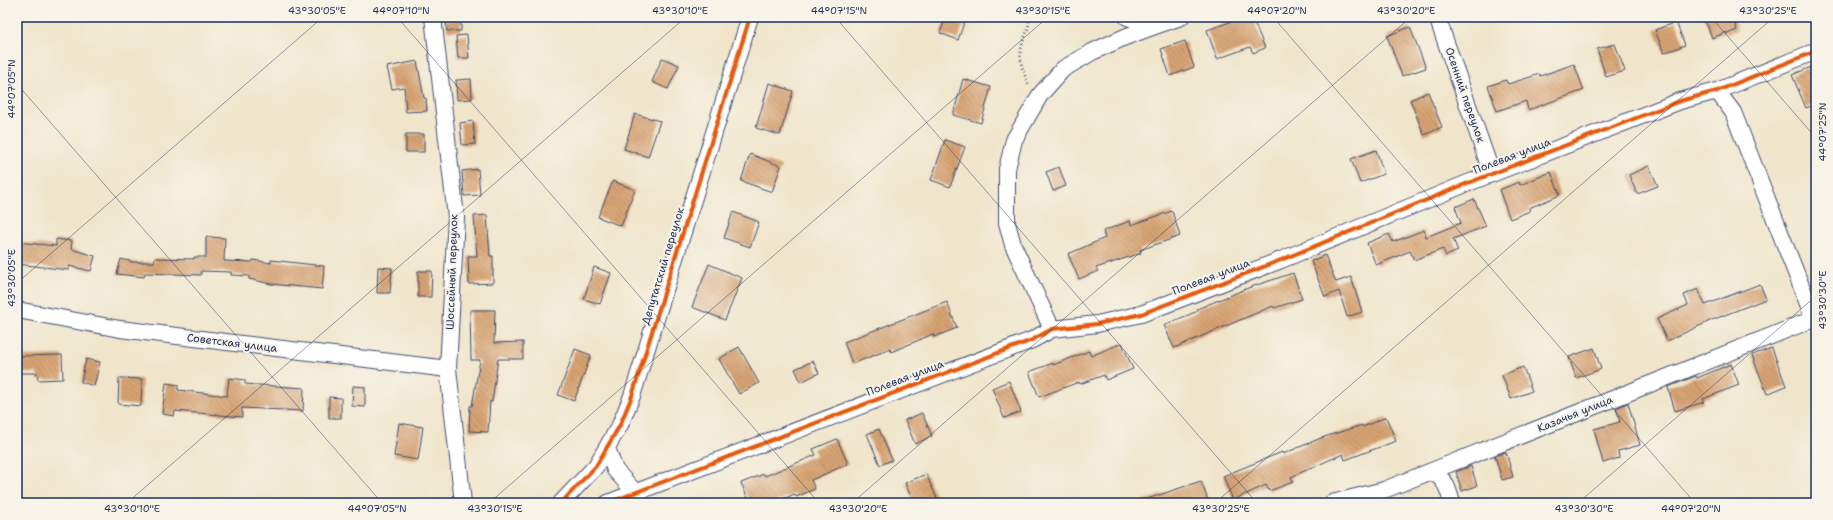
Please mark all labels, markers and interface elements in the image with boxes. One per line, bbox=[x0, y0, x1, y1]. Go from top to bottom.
text: 43°30'05"E bbox=[288, 4, 346, 17]
text: 44°07'10"N bbox=[372, 4, 430, 17]
text: 43°30'10"E bbox=[652, 4, 708, 17]
text: 44°07'15"N bbox=[811, 4, 867, 17]
text: 43°30'15"E bbox=[1015, 4, 1071, 17]
text: 44°07'20"N bbox=[1247, 4, 1307, 17]
text: 43°30'20"E bbox=[1377, 4, 1435, 17]
text: 43°30'25"E bbox=[1739, 4, 1797, 17]
street label: Осенний переулок bbox=[1442, 45, 1488, 145]
text: 44°07'05"N bbox=[5, 59, 18, 119]
text: 44°07'25"N bbox=[1816, 102, 1829, 162]
street label: Полевая улица bbox=[1471, 134, 1553, 178]
street label: Депутатский переулок bbox=[638, 205, 688, 327]
street label: Шоссейный переулок bbox=[442, 214, 462, 330]
text: 43°30'05"E bbox=[5, 249, 18, 307]
street label: Полевая улица bbox=[1170, 255, 1252, 299]
text: 43°30'30"E bbox=[1816, 271, 1829, 329]
street label: Советская улица bbox=[186, 330, 278, 356]
street label: Полевая улица bbox=[864, 356, 946, 400]
street label: Казачья улица bbox=[1535, 392, 1615, 436]
text: 43°30'10"E bbox=[104, 502, 160, 515]
text: 44°07'05"N bbox=[347, 502, 407, 515]
text: 43°30'15"E bbox=[467, 502, 523, 515]
text: 43°30'20"E bbox=[829, 502, 887, 515]
text: 43°30'25"E bbox=[1192, 502, 1250, 515]
text: 43°30'30"E bbox=[1555, 502, 1613, 515]
text: 44°07'20"N bbox=[1661, 502, 1721, 515]

